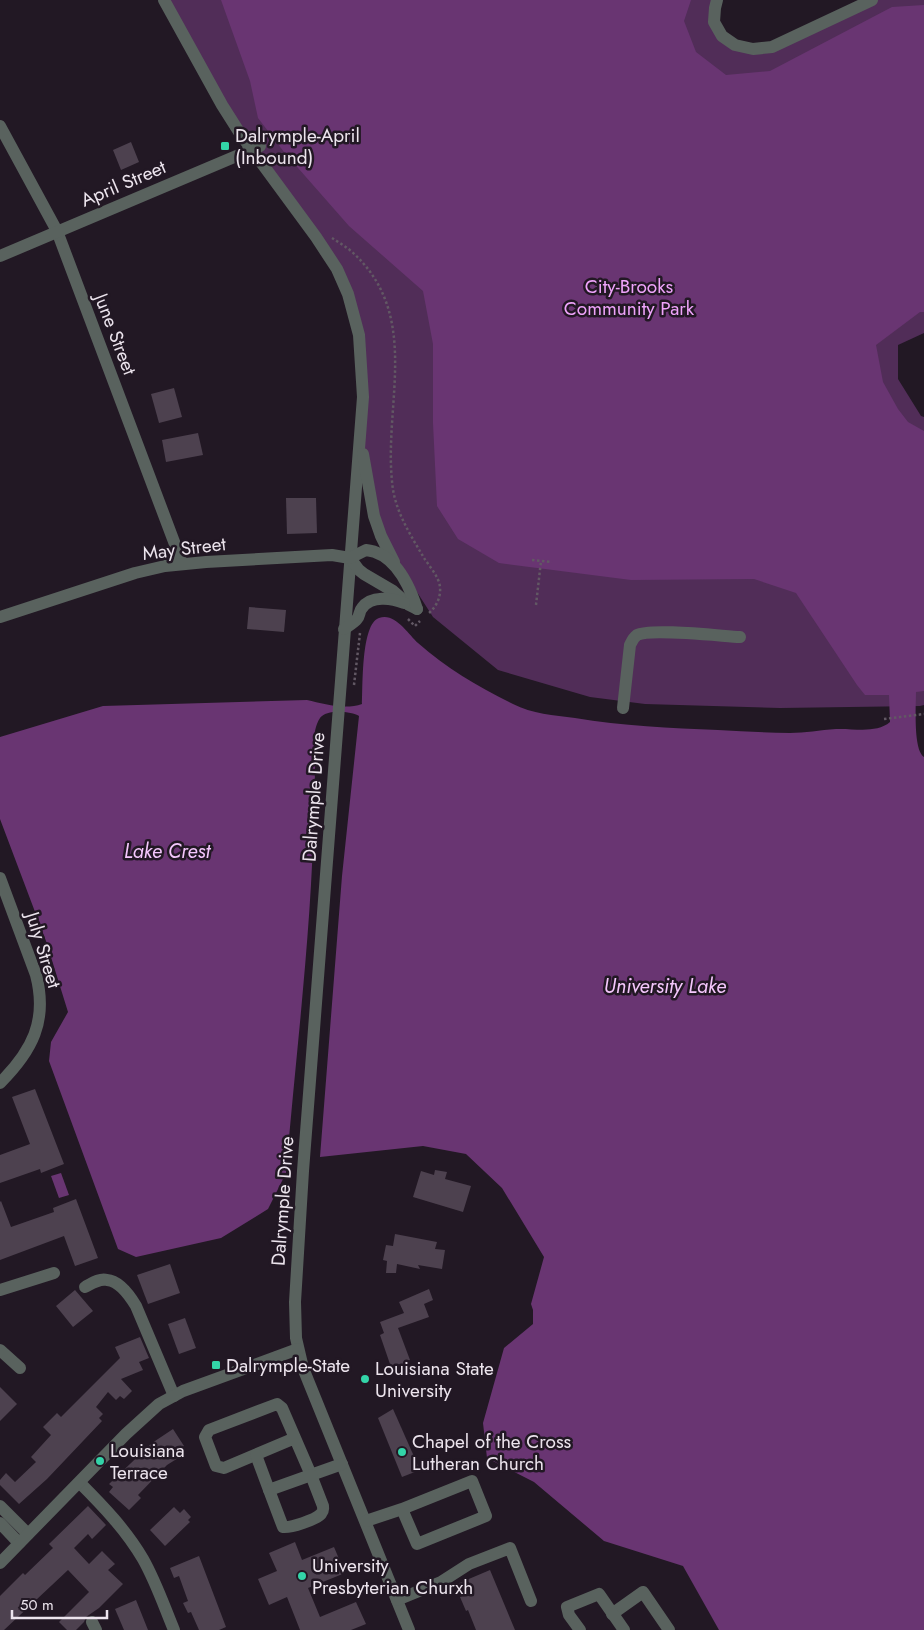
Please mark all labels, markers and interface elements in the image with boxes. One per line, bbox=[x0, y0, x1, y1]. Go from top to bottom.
place label: Dalrymple-April (Inbound) bbox=[235, 122, 360, 171]
marker: Dalrymple-April (Inbound) bbox=[219, 140, 231, 152]
street label: April Street bbox=[76, 153, 170, 214]
park label: City-Brooks Community Park bbox=[564, 273, 695, 322]
street label: June Street bbox=[87, 287, 144, 379]
street label: May Street bbox=[141, 530, 228, 567]
street label: Dalrymple Drive bbox=[296, 731, 332, 863]
water label: Lake Crest bbox=[124, 837, 211, 866]
street label: July Street bbox=[18, 906, 68, 992]
water label: University Lake bbox=[604, 972, 726, 1001]
street label: Dalrymple Drive bbox=[265, 1135, 301, 1267]
place label: Dalrymple-State bbox=[226, 1352, 350, 1379]
place label: Louisiana State University bbox=[375, 1355, 494, 1404]
marker: Dalrymple-State bbox=[210, 1359, 222, 1371]
marker: Louisiana State University bbox=[359, 1373, 371, 1385]
place label: Chapel of the Cross Lutheran Church bbox=[412, 1428, 572, 1477]
place label: Louisiana Terrace bbox=[110, 1437, 185, 1486]
marker: Chapel of the Cross Lutheran Church bbox=[396, 1446, 408, 1458]
marker: Louisiana Terrace bbox=[94, 1455, 106, 1467]
place label: University Presbyterian Churxh bbox=[312, 1552, 473, 1601]
marker: University Presbyterian Churxh bbox=[296, 1570, 308, 1582]
scale bar bbox=[12, 1588, 108, 1620]
text: 50 m bbox=[20, 1594, 54, 1616]

